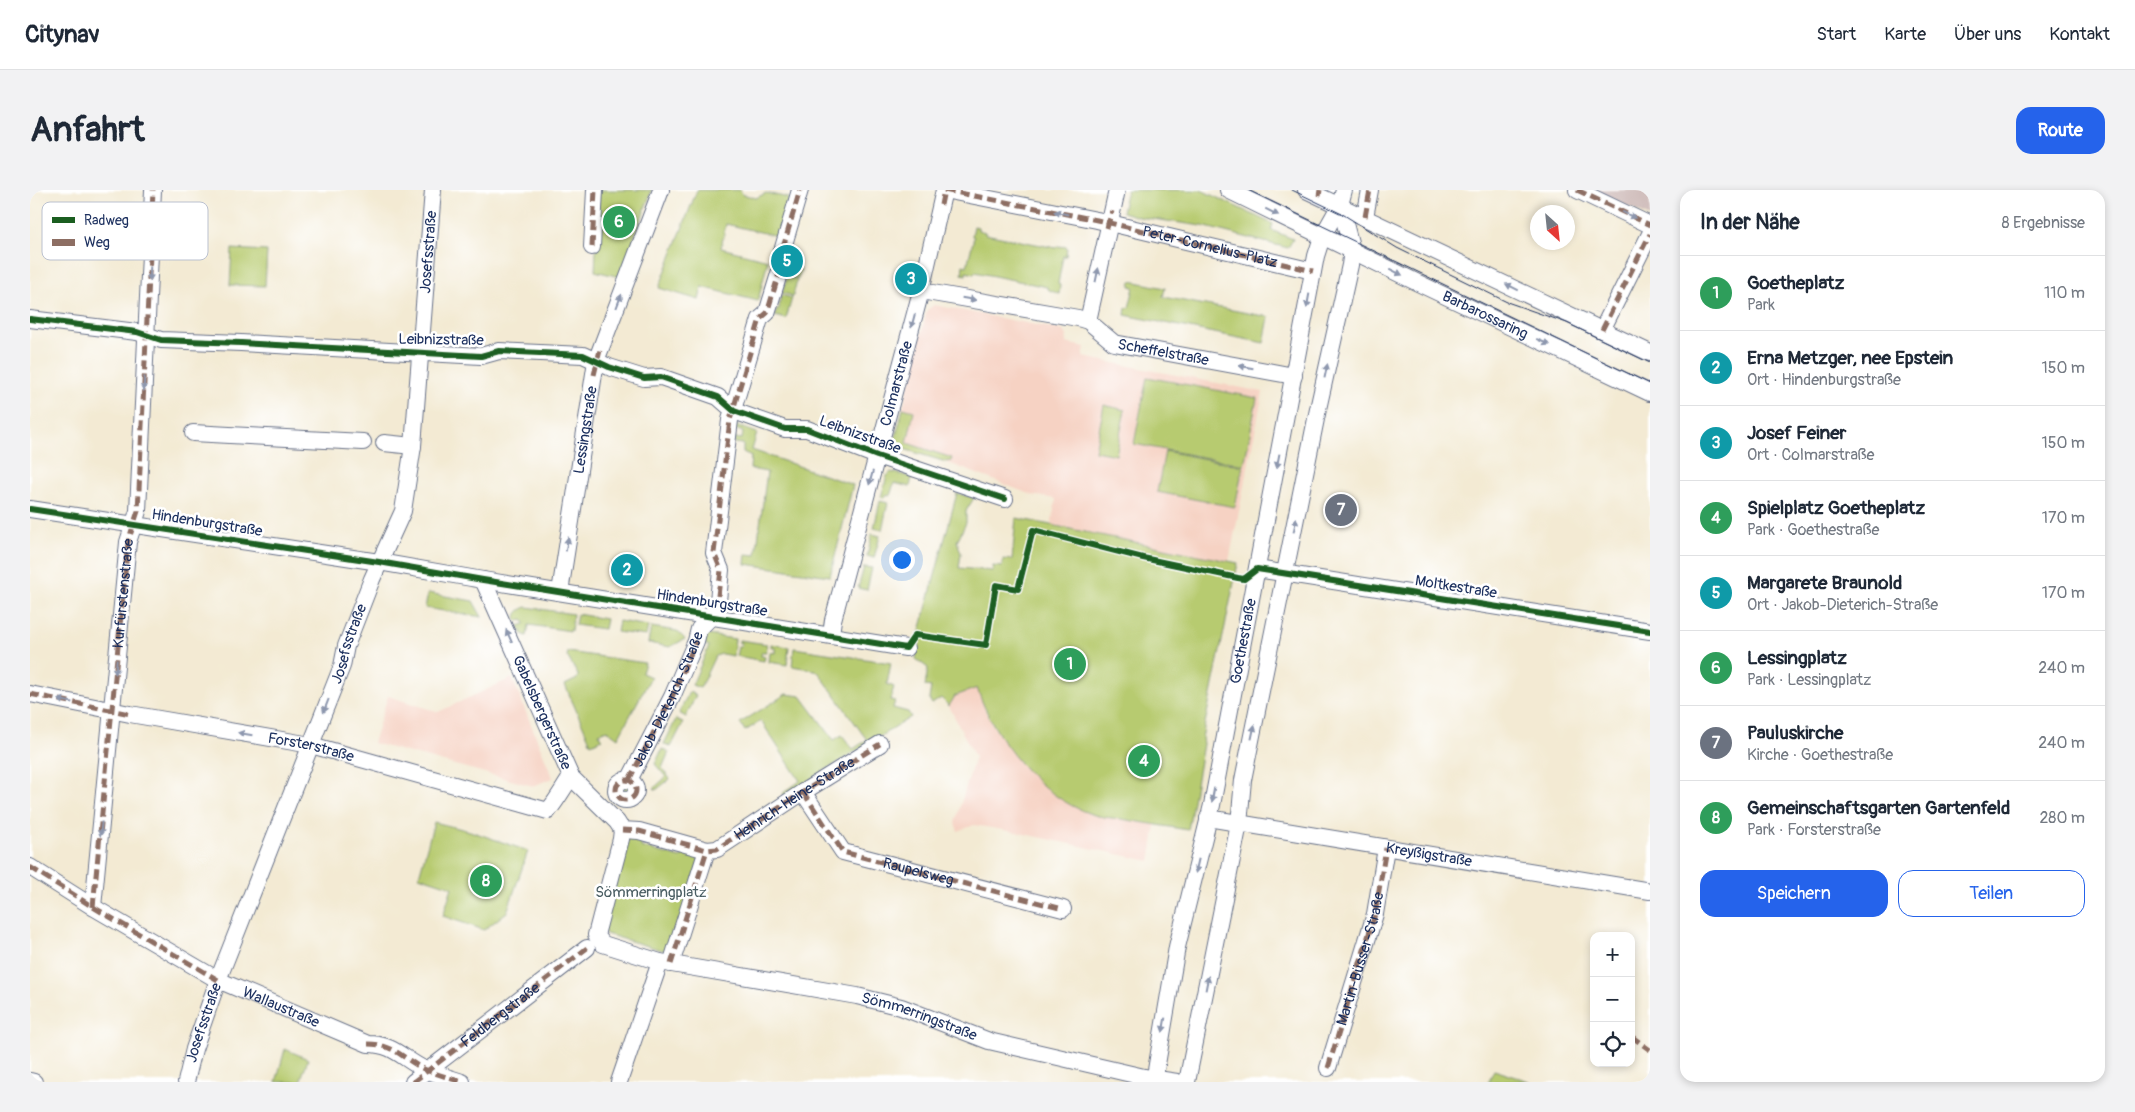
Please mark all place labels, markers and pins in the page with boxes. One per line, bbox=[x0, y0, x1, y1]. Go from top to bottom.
pin: 6 bbox=[603, 203, 635, 241]
pin: 5 bbox=[771, 242, 803, 280]
pin: 3 bbox=[895, 260, 927, 298]
pin: 7 bbox=[1325, 491, 1357, 529]
pin: 2 bbox=[611, 551, 643, 589]
pin: 1 bbox=[1054, 645, 1086, 683]
pin: 4 bbox=[1128, 742, 1160, 780]
pin: 8 bbox=[470, 862, 502, 900]

